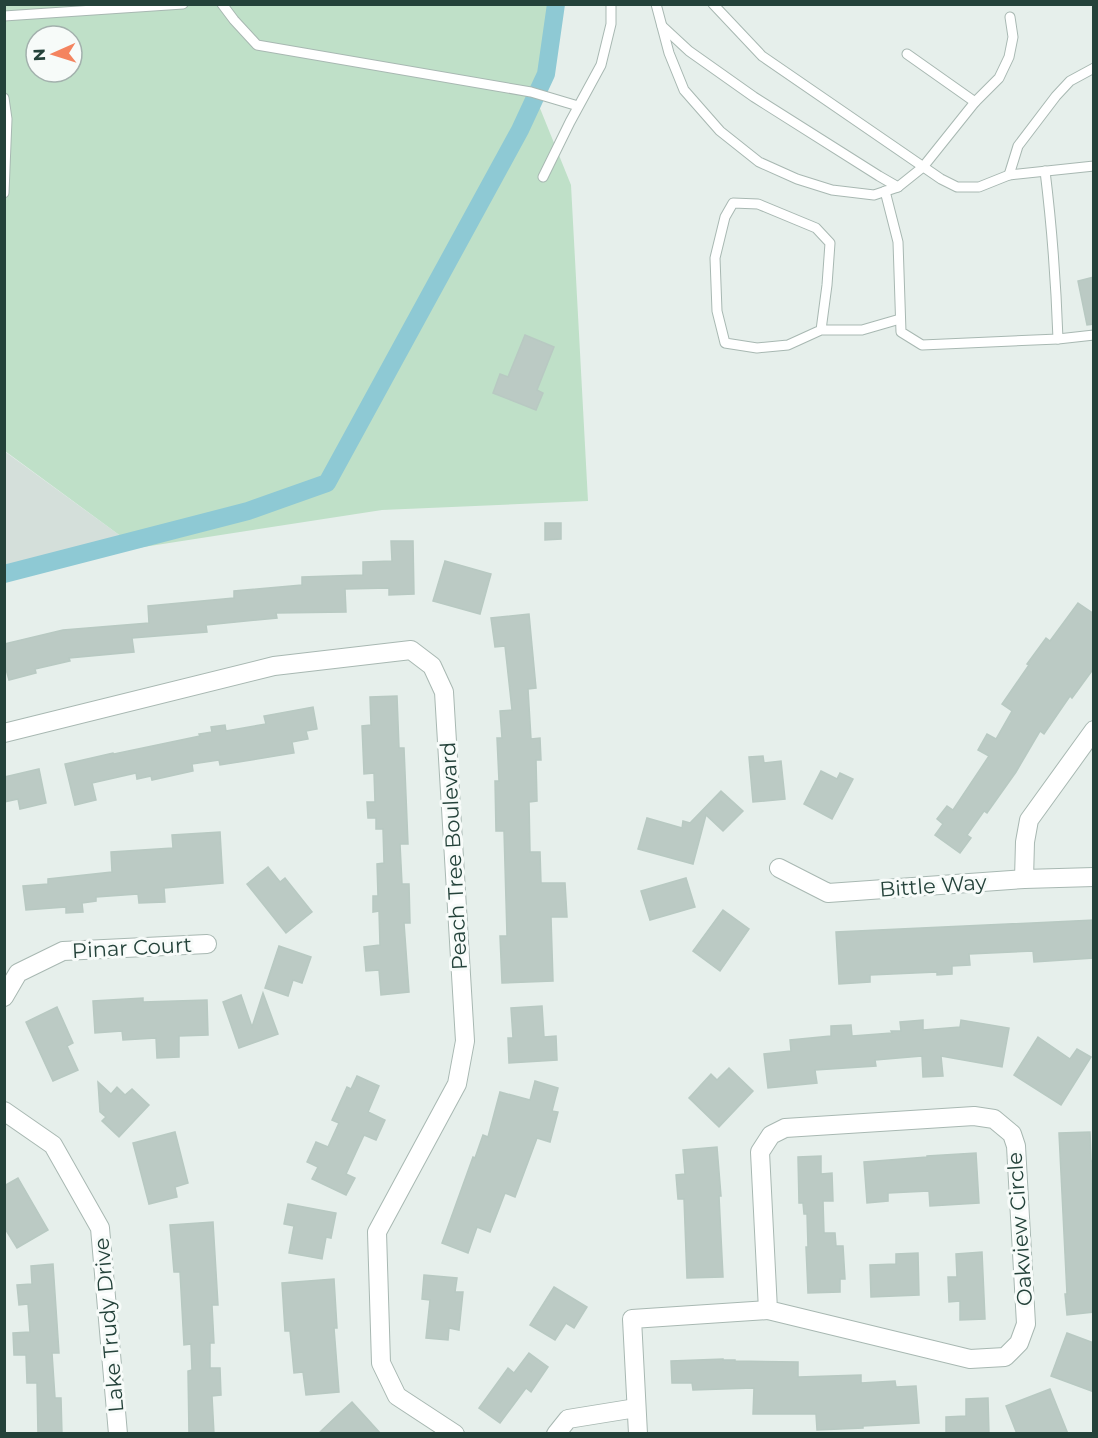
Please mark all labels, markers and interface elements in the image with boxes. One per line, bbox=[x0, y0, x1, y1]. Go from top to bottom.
north arrow bbox=[24, 24, 84, 84]
text: N bbox=[30, 48, 49, 62]
street label: Peach Tree Boulevard bbox=[435, 741, 472, 971]
street label: Bittle Way bbox=[878, 869, 988, 902]
street label: Pinar Court bbox=[71, 932, 193, 963]
street label: Oakview Circle bbox=[1002, 1151, 1037, 1307]
street label: Lake Trudy Drive bbox=[88, 1237, 129, 1413]

